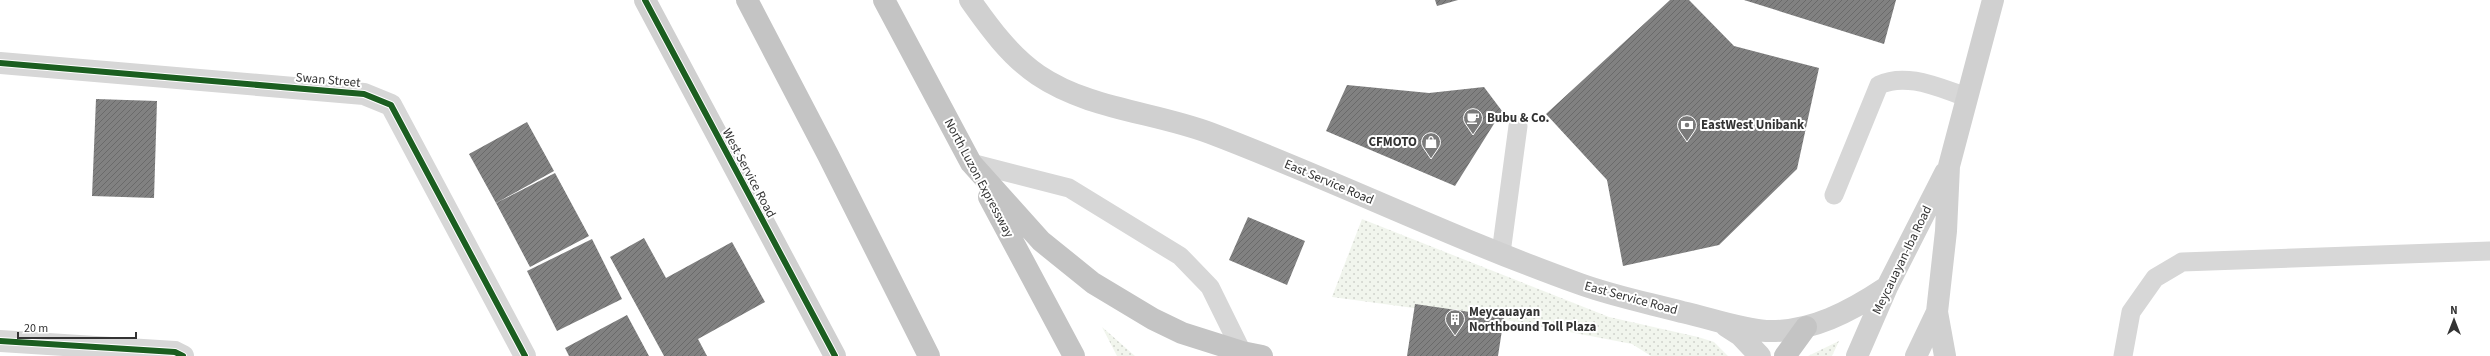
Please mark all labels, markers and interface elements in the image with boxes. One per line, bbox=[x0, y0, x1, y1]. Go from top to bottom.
street label: Swan Street bbox=[295, 68, 362, 92]
cafe icon: Bubu & Co. bbox=[1462, 107, 1484, 135]
place label: Bubu & Co. bbox=[1487, 109, 1550, 127]
bank icon: EastWest Unibank bbox=[1676, 114, 1698, 142]
street label: North Luzon Expressway bbox=[940, 115, 1018, 241]
place label: EastWest Unibank bbox=[1701, 116, 1805, 134]
street label: West Service Road bbox=[718, 125, 780, 221]
shop icon: CFMOTO bbox=[1420, 131, 1442, 159]
place label: CFMOTO bbox=[1368, 133, 1417, 151]
street label: East Service Road bbox=[1281, 155, 1377, 209]
street label: Meycauayan-Iba Road bbox=[1868, 203, 1936, 317]
street label: East Service Road bbox=[1582, 277, 1680, 319]
north arrow bbox=[2434, 300, 2474, 340]
place label: Meycauayan Northbound Toll Plaza bbox=[1469, 303, 1597, 336]
text: N bbox=[2450, 303, 2458, 318]
building icon: Meycauayan Northbound Toll Plaza bbox=[1444, 308, 1466, 336]
scale bar bbox=[18, 314, 136, 340]
text: 20 m bbox=[24, 320, 48, 337]

